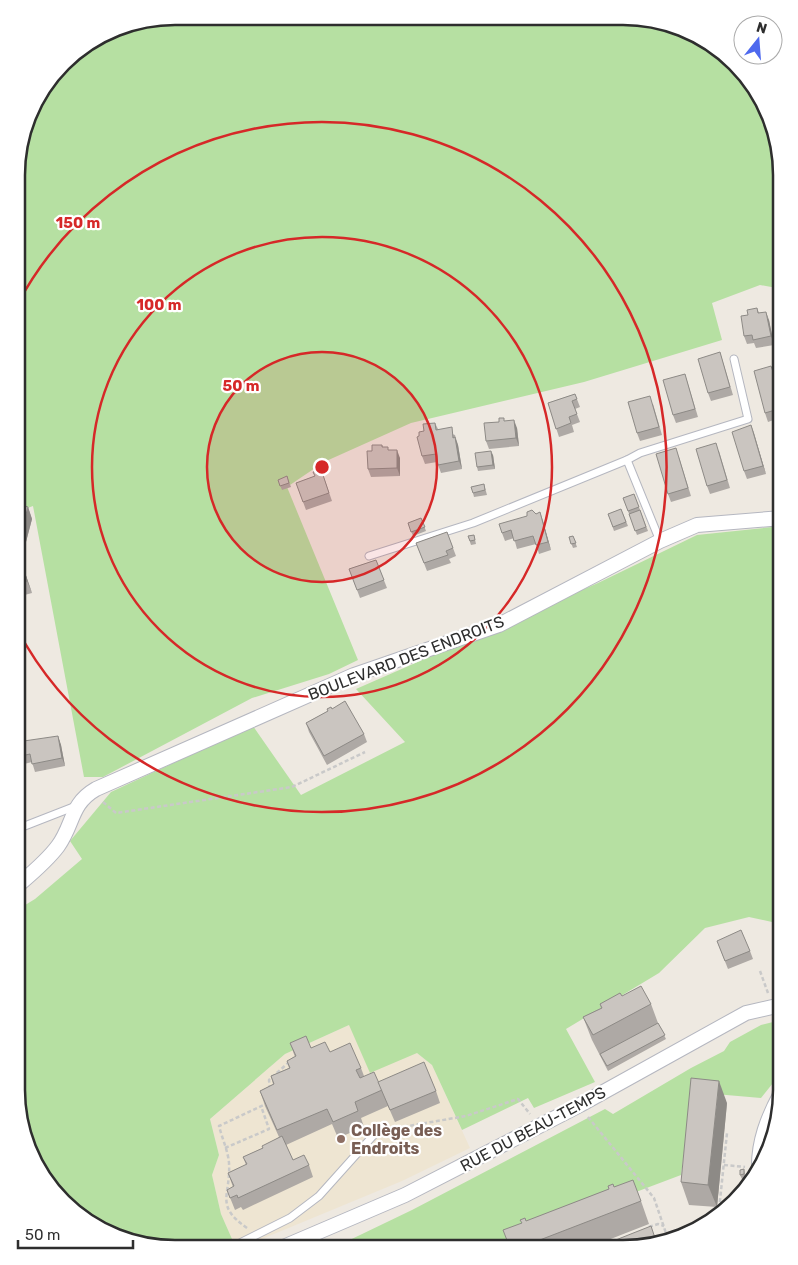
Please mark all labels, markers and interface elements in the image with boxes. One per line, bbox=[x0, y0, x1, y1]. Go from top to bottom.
north arrow bbox=[733, 15, 783, 65]
text: N bbox=[754, 18, 769, 38]
text: 150 m bbox=[56, 214, 100, 232]
text: 100 m bbox=[137, 296, 181, 314]
text: 50 m bbox=[223, 377, 259, 395]
centre of rings bbox=[313, 458, 331, 476]
street label: BOULEVARD DES ENDROITS bbox=[305, 612, 507, 704]
street label: RUE DU BEAU-TEMPS bbox=[457, 1083, 609, 1175]
place label: Collège des Endroits bbox=[351, 1121, 442, 1158]
marker: Collège des Endroits bbox=[335, 1133, 347, 1145]
scale bar bbox=[18, 1218, 132, 1250]
text: 50 m bbox=[25, 1226, 60, 1244]

